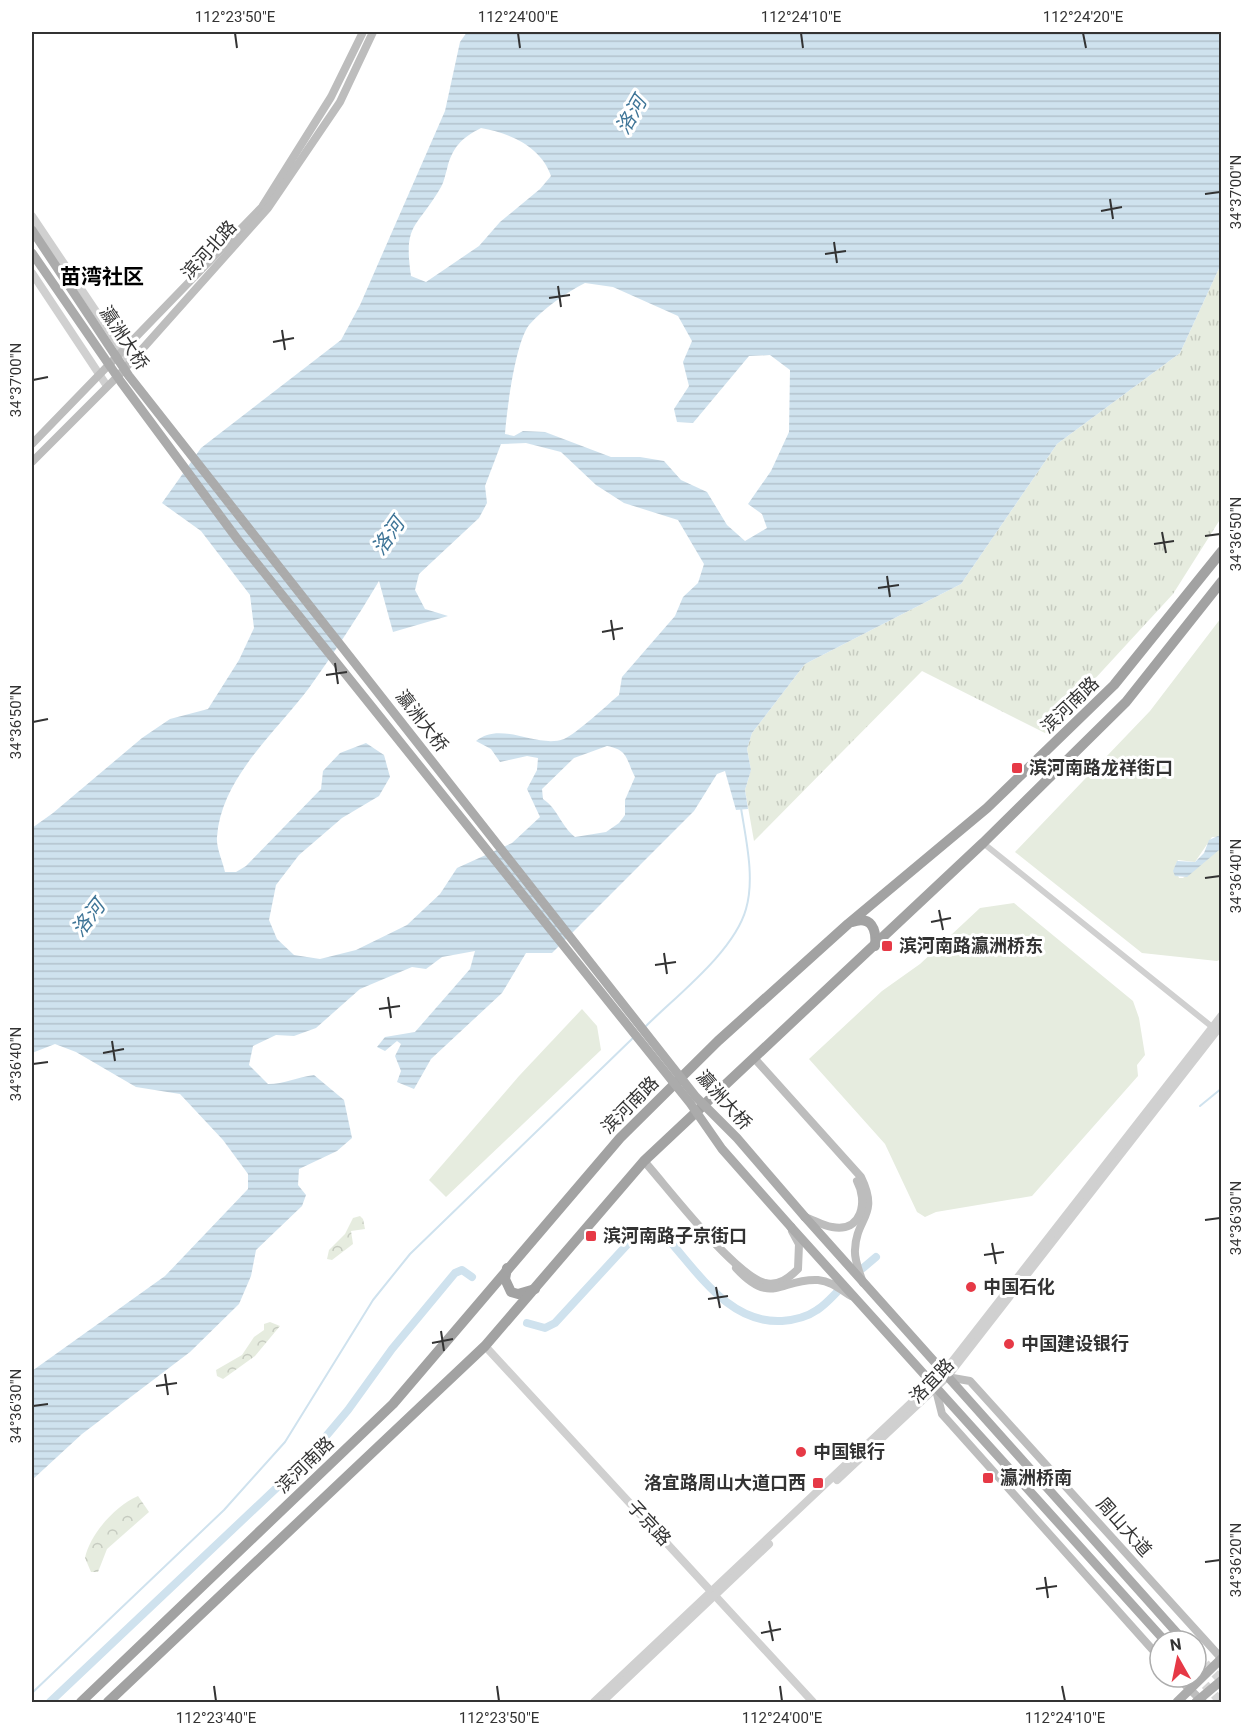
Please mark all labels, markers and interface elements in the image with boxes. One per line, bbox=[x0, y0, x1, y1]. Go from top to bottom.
text: 112°23'50"E bbox=[195, 8, 276, 26]
text: 112°24'00"E bbox=[478, 8, 559, 26]
text: 112°24'10"E bbox=[761, 8, 842, 26]
text: 112°24'20"E bbox=[1043, 8, 1124, 26]
water label: 洛河 bbox=[611, 88, 653, 138]
text: 34°37'00"N bbox=[1227, 155, 1245, 229]
street label: 滨河北路 bbox=[177, 216, 241, 283]
district label: 苗湾社区 bbox=[60, 265, 144, 289]
street label: 瀛洲大桥 bbox=[96, 302, 153, 373]
text: 34°37'00"N bbox=[7, 343, 25, 417]
text: 34°36'50"N bbox=[1227, 497, 1245, 571]
water label: 洛河 bbox=[367, 509, 412, 559]
street label: 滨河南路 bbox=[1036, 672, 1103, 737]
text: 34°36'50"N bbox=[7, 685, 25, 759]
street label: 瀛洲大桥 bbox=[392, 686, 453, 756]
place label: 滨河南路龙祥街口 bbox=[1029, 757, 1173, 778]
marker: 滨河南路龙祥街口 bbox=[1010, 761, 1024, 775]
text: 34°36'40"N bbox=[1227, 839, 1245, 913]
water label: 洛河 bbox=[66, 892, 112, 941]
place label: 滨河南路瀛洲桥东 bbox=[899, 935, 1043, 956]
marker: 滨河南路瀛洲桥东 bbox=[880, 939, 894, 953]
text: 34°36'40"N bbox=[7, 1027, 25, 1101]
street label: 瀛洲大桥 bbox=[692, 1066, 756, 1133]
street label: 滨河南路 bbox=[597, 1072, 663, 1138]
text: 34°36'30"N bbox=[1227, 1181, 1245, 1255]
place label: 滨河南路子京街口 bbox=[603, 1225, 747, 1246]
marker: 滨河南路子京街口 bbox=[584, 1229, 598, 1243]
place label: 中国石化 bbox=[983, 1276, 1055, 1297]
marker: 中国石化 bbox=[964, 1280, 978, 1294]
place label: 中国建设银行 bbox=[1021, 1333, 1129, 1354]
marker: 中国建设银行 bbox=[1002, 1337, 1016, 1351]
street label: 洛宜路 bbox=[905, 1354, 958, 1407]
text: 34°36'30"N bbox=[7, 1369, 25, 1443]
street label: 滨河南路 bbox=[271, 1432, 338, 1497]
place label: 中国银行 bbox=[813, 1441, 885, 1462]
marker: 中国银行 bbox=[794, 1445, 808, 1459]
place label: 瀛洲桥南 bbox=[1000, 1467, 1072, 1488]
marker: 瀛洲桥南 bbox=[981, 1471, 995, 1485]
place label: 洛宜路周山大道口西 bbox=[644, 1472, 806, 1493]
marker: 洛宜路周山大道口西 bbox=[811, 1476, 825, 1490]
street label: 周山大道 bbox=[1092, 1493, 1156, 1560]
street label: 子京路 bbox=[623, 1496, 675, 1550]
text: 34°36'20"N bbox=[1227, 1523, 1245, 1597]
north arrow bbox=[1148, 1629, 1208, 1689]
text: N bbox=[1169, 1634, 1183, 1655]
text: 112°23'40"E bbox=[176, 1709, 257, 1727]
text: 112°23'50"E bbox=[459, 1709, 540, 1727]
text: 112°24'00"E bbox=[742, 1709, 823, 1727]
text: 112°24'10"E bbox=[1025, 1709, 1106, 1727]

